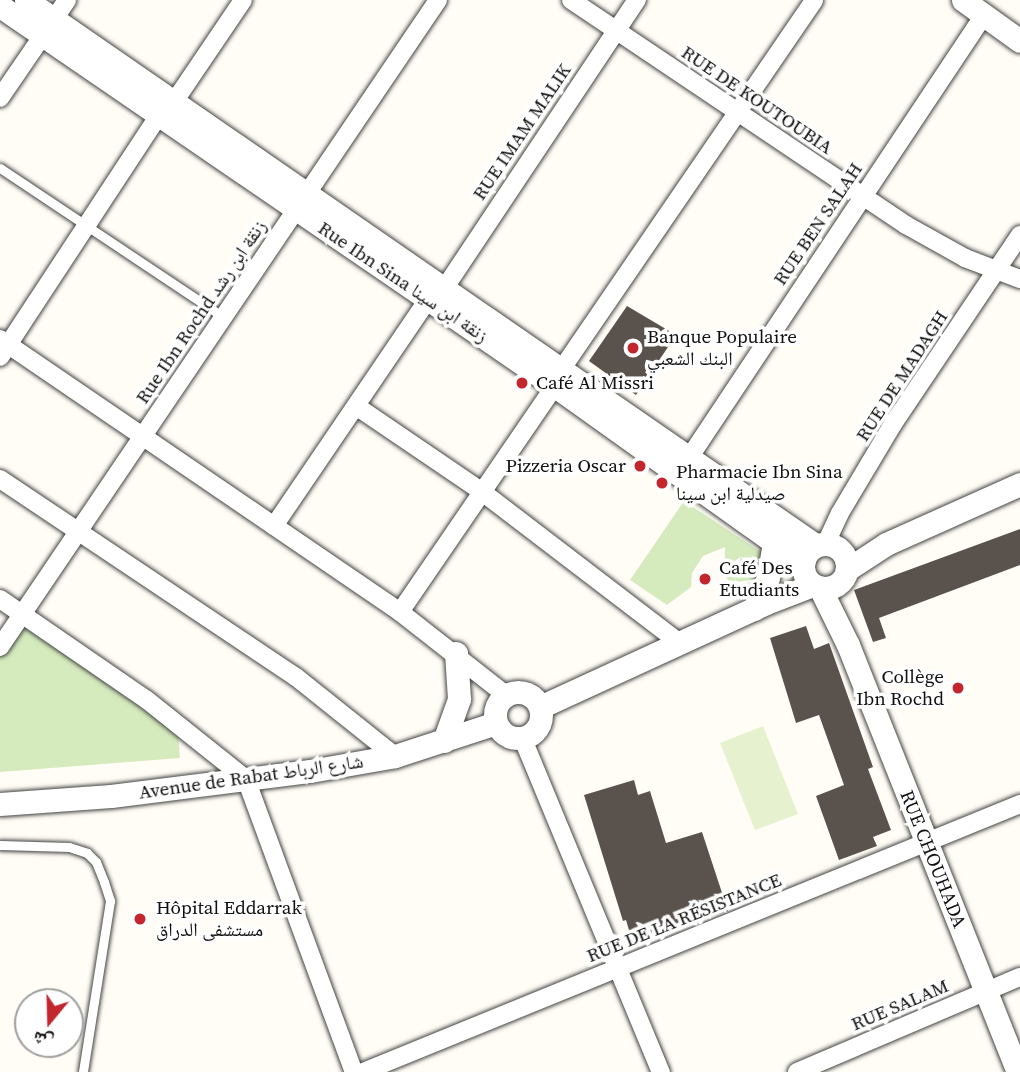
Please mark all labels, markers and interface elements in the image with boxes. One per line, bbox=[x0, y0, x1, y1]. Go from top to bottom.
street label: RUE DE KOUTOUBIA bbox=[677, 41, 837, 159]
street label: RUE IMAM MALIK bbox=[468, 59, 576, 205]
street label: RUE BEN SALAH bbox=[769, 158, 867, 290]
street label: Rue Ibn Rochd زنقة ابن رشد bbox=[131, 216, 271, 408]
street label: Rue Ibn Sina زنقة ابن سينا bbox=[314, 217, 492, 347]
street label: RUE DE MADAGH bbox=[851, 306, 953, 446]
place label: Banque Populaire البنك الشعبي bbox=[647, 326, 797, 370]
marker: Banque Populaire البنك الشعبي bbox=[625, 340, 641, 356]
place label: Café Al Missri bbox=[536, 372, 654, 394]
marker: Café Al Missri bbox=[514, 375, 530, 391]
place label: Pizzeria Oscar bbox=[506, 455, 626, 477]
marker: Pizzeria Oscar bbox=[632, 458, 648, 474]
place label: Pharmacie Ibn Sina صيدلية ابن سينا bbox=[676, 461, 843, 505]
marker: Pharmacie Ibn Sina صيدلية ابن سينا bbox=[654, 475, 670, 491]
place label: Café Des Etudiants bbox=[719, 557, 799, 601]
marker: Café Des Etudiants bbox=[697, 571, 713, 587]
place label: Collège Ibn Rochd bbox=[856, 666, 944, 710]
marker: Collège Ibn Rochd bbox=[950, 680, 966, 696]
street label: Avenue de Rabat شارع الرباط bbox=[137, 750, 365, 804]
street label: RUE CHOUHADA bbox=[895, 787, 971, 931]
street label: RUE DE LA RÉSISTANCE bbox=[583, 869, 785, 967]
place label: Hôpital Eddarrak مستشفى الدراق bbox=[156, 897, 302, 941]
marker: Hôpital Eddarrak مستشفى الدراق bbox=[130, 909, 150, 929]
street label: RUE SALAM bbox=[848, 974, 952, 1036]
north arrow bbox=[14, 988, 84, 1058]
text: ش bbox=[29, 1025, 57, 1057]

